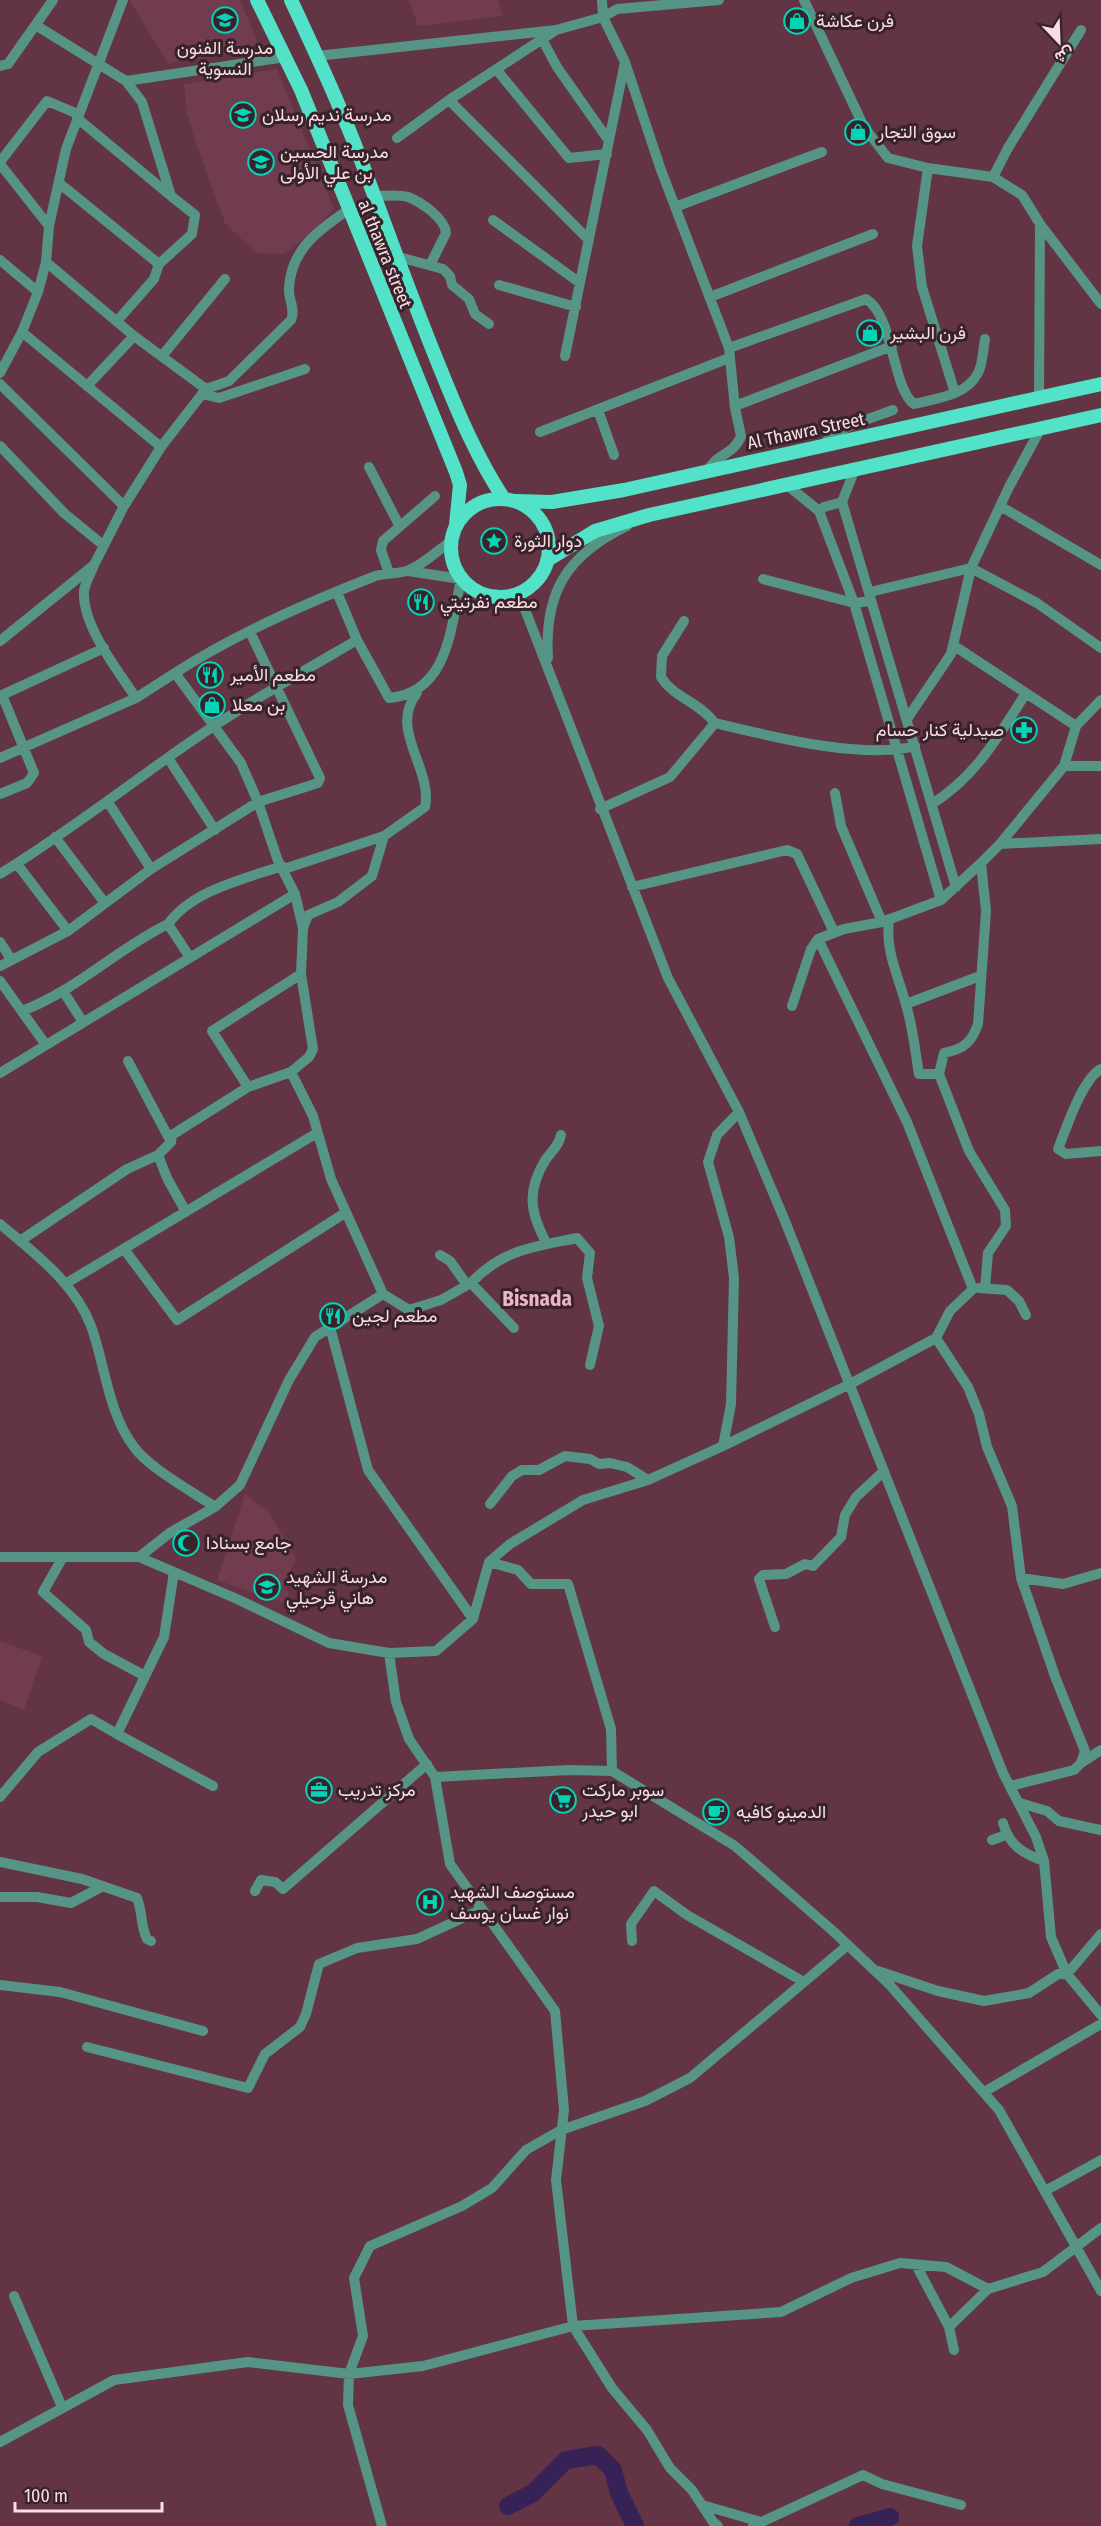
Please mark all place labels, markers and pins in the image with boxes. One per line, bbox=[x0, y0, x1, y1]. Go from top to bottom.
school or university icon: مدرسة الفنون النسوية bbox=[210, 5, 240, 35]
shop icon: فرن عكاشة bbox=[782, 6, 812, 36]
place label: فرن عكاشة bbox=[816, 10, 894, 32]
place label: مدرسة الفنون النسوية bbox=[177, 37, 273, 80]
school or university icon: مدرسة نديم رسلان bbox=[228, 100, 258, 130]
place label: مدرسة نديم رسلان bbox=[262, 104, 392, 127]
shop icon: سوق التجار bbox=[843, 117, 873, 147]
place label: سوق التجار bbox=[877, 121, 956, 143]
place label: مدرسة الحسين بن علي الأولى bbox=[280, 141, 389, 188]
school or university icon: مدرسة الحسين بن علي الأولى bbox=[246, 147, 276, 177]
shop icon: فرن البشير bbox=[855, 318, 885, 348]
place label: فرن البشير bbox=[889, 322, 966, 344]
place icon: دوار الثورة bbox=[479, 526, 509, 556]
place label: دوار الثورة bbox=[514, 530, 582, 552]
restaurant icon: مطعم نفرتيتي bbox=[406, 587, 436, 617]
place label: مطعم نفرتيتي bbox=[440, 591, 538, 617]
restaurant icon: مطعم الأمير bbox=[195, 660, 225, 690]
place label: مطعم الأمير bbox=[229, 664, 316, 687]
shop icon: بن معلا bbox=[197, 690, 227, 720]
place label: بن معلا bbox=[232, 694, 285, 716]
pharmacy icon: صيدلية كنار حسام bbox=[1009, 715, 1039, 745]
place label: صيدلية كنار حسام bbox=[876, 719, 1004, 742]
restaurant icon: مطعم لجين bbox=[318, 1301, 348, 1331]
place label: مطعم لجين bbox=[352, 1305, 437, 1328]
mosque icon: جامع بسنادا bbox=[171, 1528, 201, 1558]
place label: جامع بسنادا bbox=[206, 1532, 291, 1555]
place label: مدرسة الشهيد هاني قرحيلي bbox=[286, 1566, 387, 1613]
school or university icon: مدرسة الشهيد هاني قرحيلي bbox=[252, 1572, 282, 1602]
office icon: مركز تدريب bbox=[304, 1775, 334, 1805]
place label: مركز تدريب bbox=[338, 1779, 416, 1801]
place label: سوبر ماركت ابو حيدر bbox=[581, 1779, 664, 1822]
supermarket icon: سوبر ماركت ابو حيدر bbox=[548, 1785, 578, 1815]
cafe icon: الدمينو كافيه bbox=[701, 1797, 731, 1827]
place label: الدمينو كافيه bbox=[736, 1801, 826, 1823]
place label: مستوصف الشهيد نوار غسان يوسف bbox=[450, 1881, 575, 1924]
hospital icon: مستوصف الشهيد نوار غسان يوسف bbox=[415, 1887, 445, 1917]

